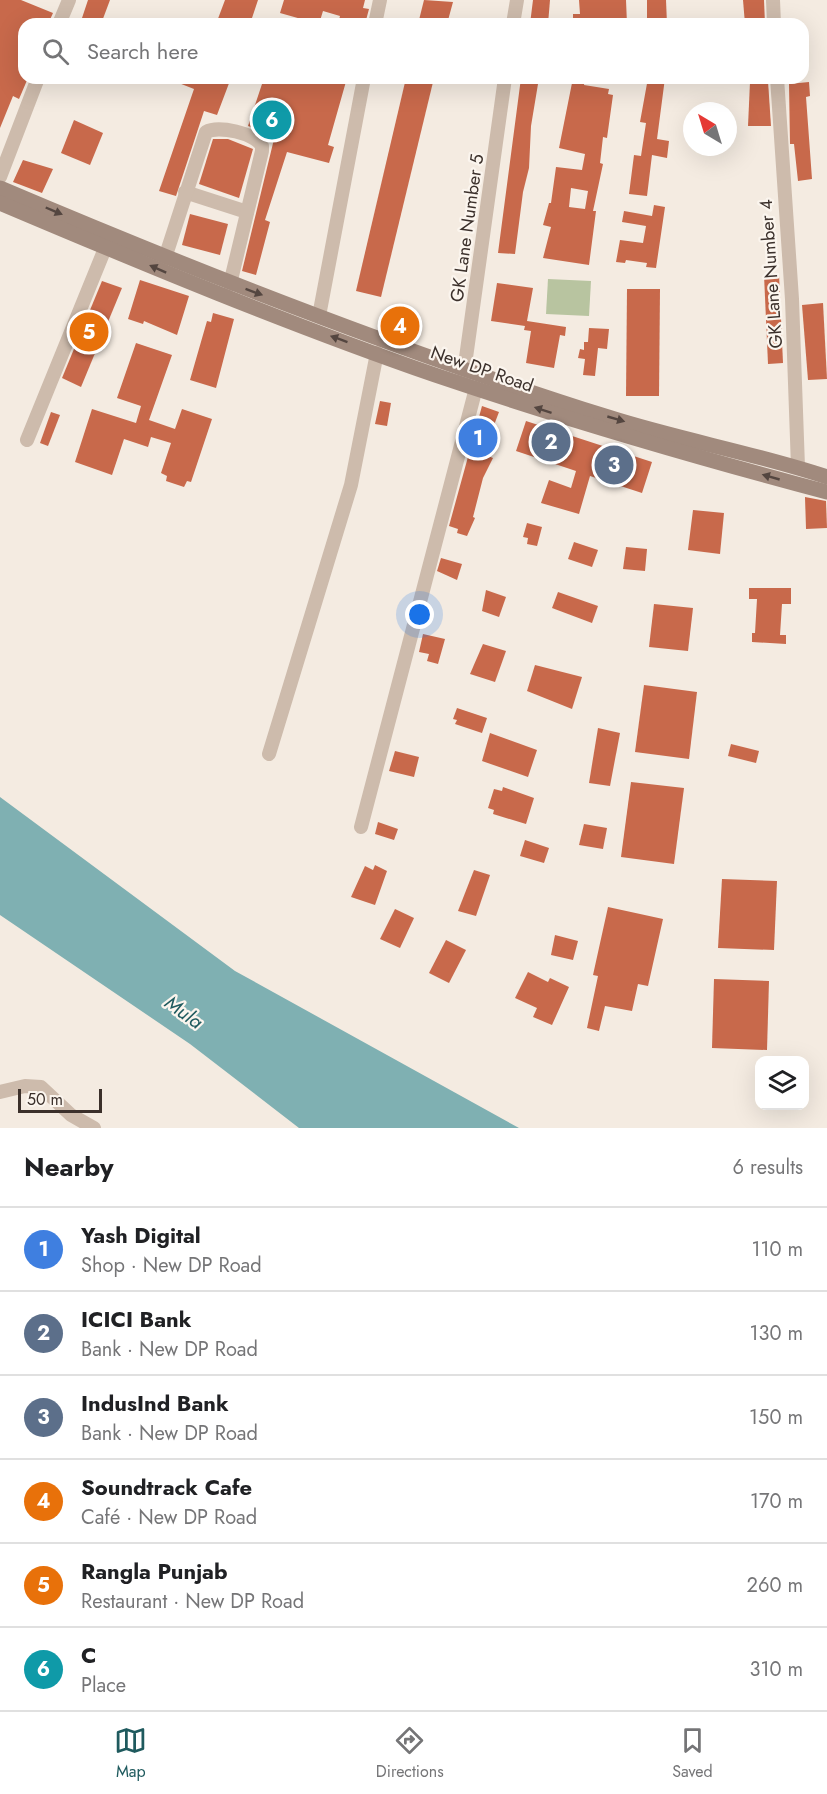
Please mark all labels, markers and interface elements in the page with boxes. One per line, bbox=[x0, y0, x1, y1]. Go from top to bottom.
search box bbox=[18, 18, 809, 84]
icon: search bbox=[39, 35, 72, 68]
text: Search here bbox=[87, 35, 198, 67]
pin: 6 bbox=[252, 98, 292, 142]
north arrow bbox=[683, 102, 737, 156]
street label: GK Lane Number 5 bbox=[444, 152, 490, 304]
street label: GK Lane Number 4 bbox=[753, 199, 789, 349]
one-way arrow bbox=[45, 207, 63, 216]
one-way arrow bbox=[149, 264, 166, 273]
one-way arrow bbox=[245, 288, 263, 298]
pin: 4 bbox=[380, 304, 420, 348]
pin: 5 bbox=[70, 310, 109, 354]
one-way arrow bbox=[330, 334, 348, 344]
street label: New DP Road bbox=[427, 339, 537, 399]
one-way arrow bbox=[534, 405, 552, 414]
one-way arrow bbox=[607, 415, 625, 425]
pin: 1 bbox=[458, 416, 498, 460]
pin: 2 bbox=[532, 420, 570, 464]
pin: 3 bbox=[594, 442, 634, 488]
one-way arrow bbox=[761, 472, 779, 481]
your location bbox=[405, 600, 434, 629]
water label: Mula bbox=[158, 989, 209, 1036]
map controls bbox=[755, 1056, 809, 1110]
button: layers bbox=[755, 1056, 809, 1110]
scale bar bbox=[18, 1086, 102, 1114]
text: 50 m bbox=[27, 1088, 63, 1111]
text: Nearby bbox=[24, 1148, 113, 1186]
text: 6 results bbox=[733, 1153, 803, 1182]
text: Yash Digital bbox=[81, 1219, 201, 1251]
text: 1 bbox=[38, 1235, 49, 1264]
text: 110 m bbox=[751, 1235, 803, 1264]
text: Shop · New DP Road bbox=[81, 1251, 262, 1280]
text: ICICI Bank bbox=[81, 1303, 191, 1335]
text: 2 bbox=[37, 1319, 50, 1348]
text: 130 m bbox=[749, 1319, 803, 1348]
text: Bank · New DP Road bbox=[81, 1335, 258, 1364]
text: IndusInd Bank bbox=[81, 1387, 229, 1419]
text: 3 bbox=[37, 1403, 50, 1432]
text: 150 m bbox=[749, 1403, 803, 1432]
text: Bank · New DP Road bbox=[81, 1419, 258, 1448]
text: Soundtrack Cafe bbox=[81, 1471, 252, 1503]
text: 4 bbox=[37, 1487, 50, 1516]
text: 170 m bbox=[750, 1487, 803, 1516]
text: Café · New DP Road bbox=[81, 1503, 257, 1532]
text: Rangla Punjab bbox=[81, 1555, 228, 1587]
text: 5 bbox=[37, 1571, 50, 1600]
text: 260 m bbox=[747, 1571, 803, 1600]
text: Restaurant · New DP Road bbox=[81, 1587, 304, 1616]
text: C bbox=[81, 1639, 96, 1671]
text: 6 bbox=[37, 1655, 50, 1684]
text: 310 m bbox=[749, 1655, 803, 1684]
text: Place bbox=[81, 1671, 126, 1700]
tab: Map bbox=[114, 1724, 147, 1783]
tab: Directions bbox=[376, 1724, 444, 1783]
tab: Saved bbox=[672, 1724, 713, 1783]

